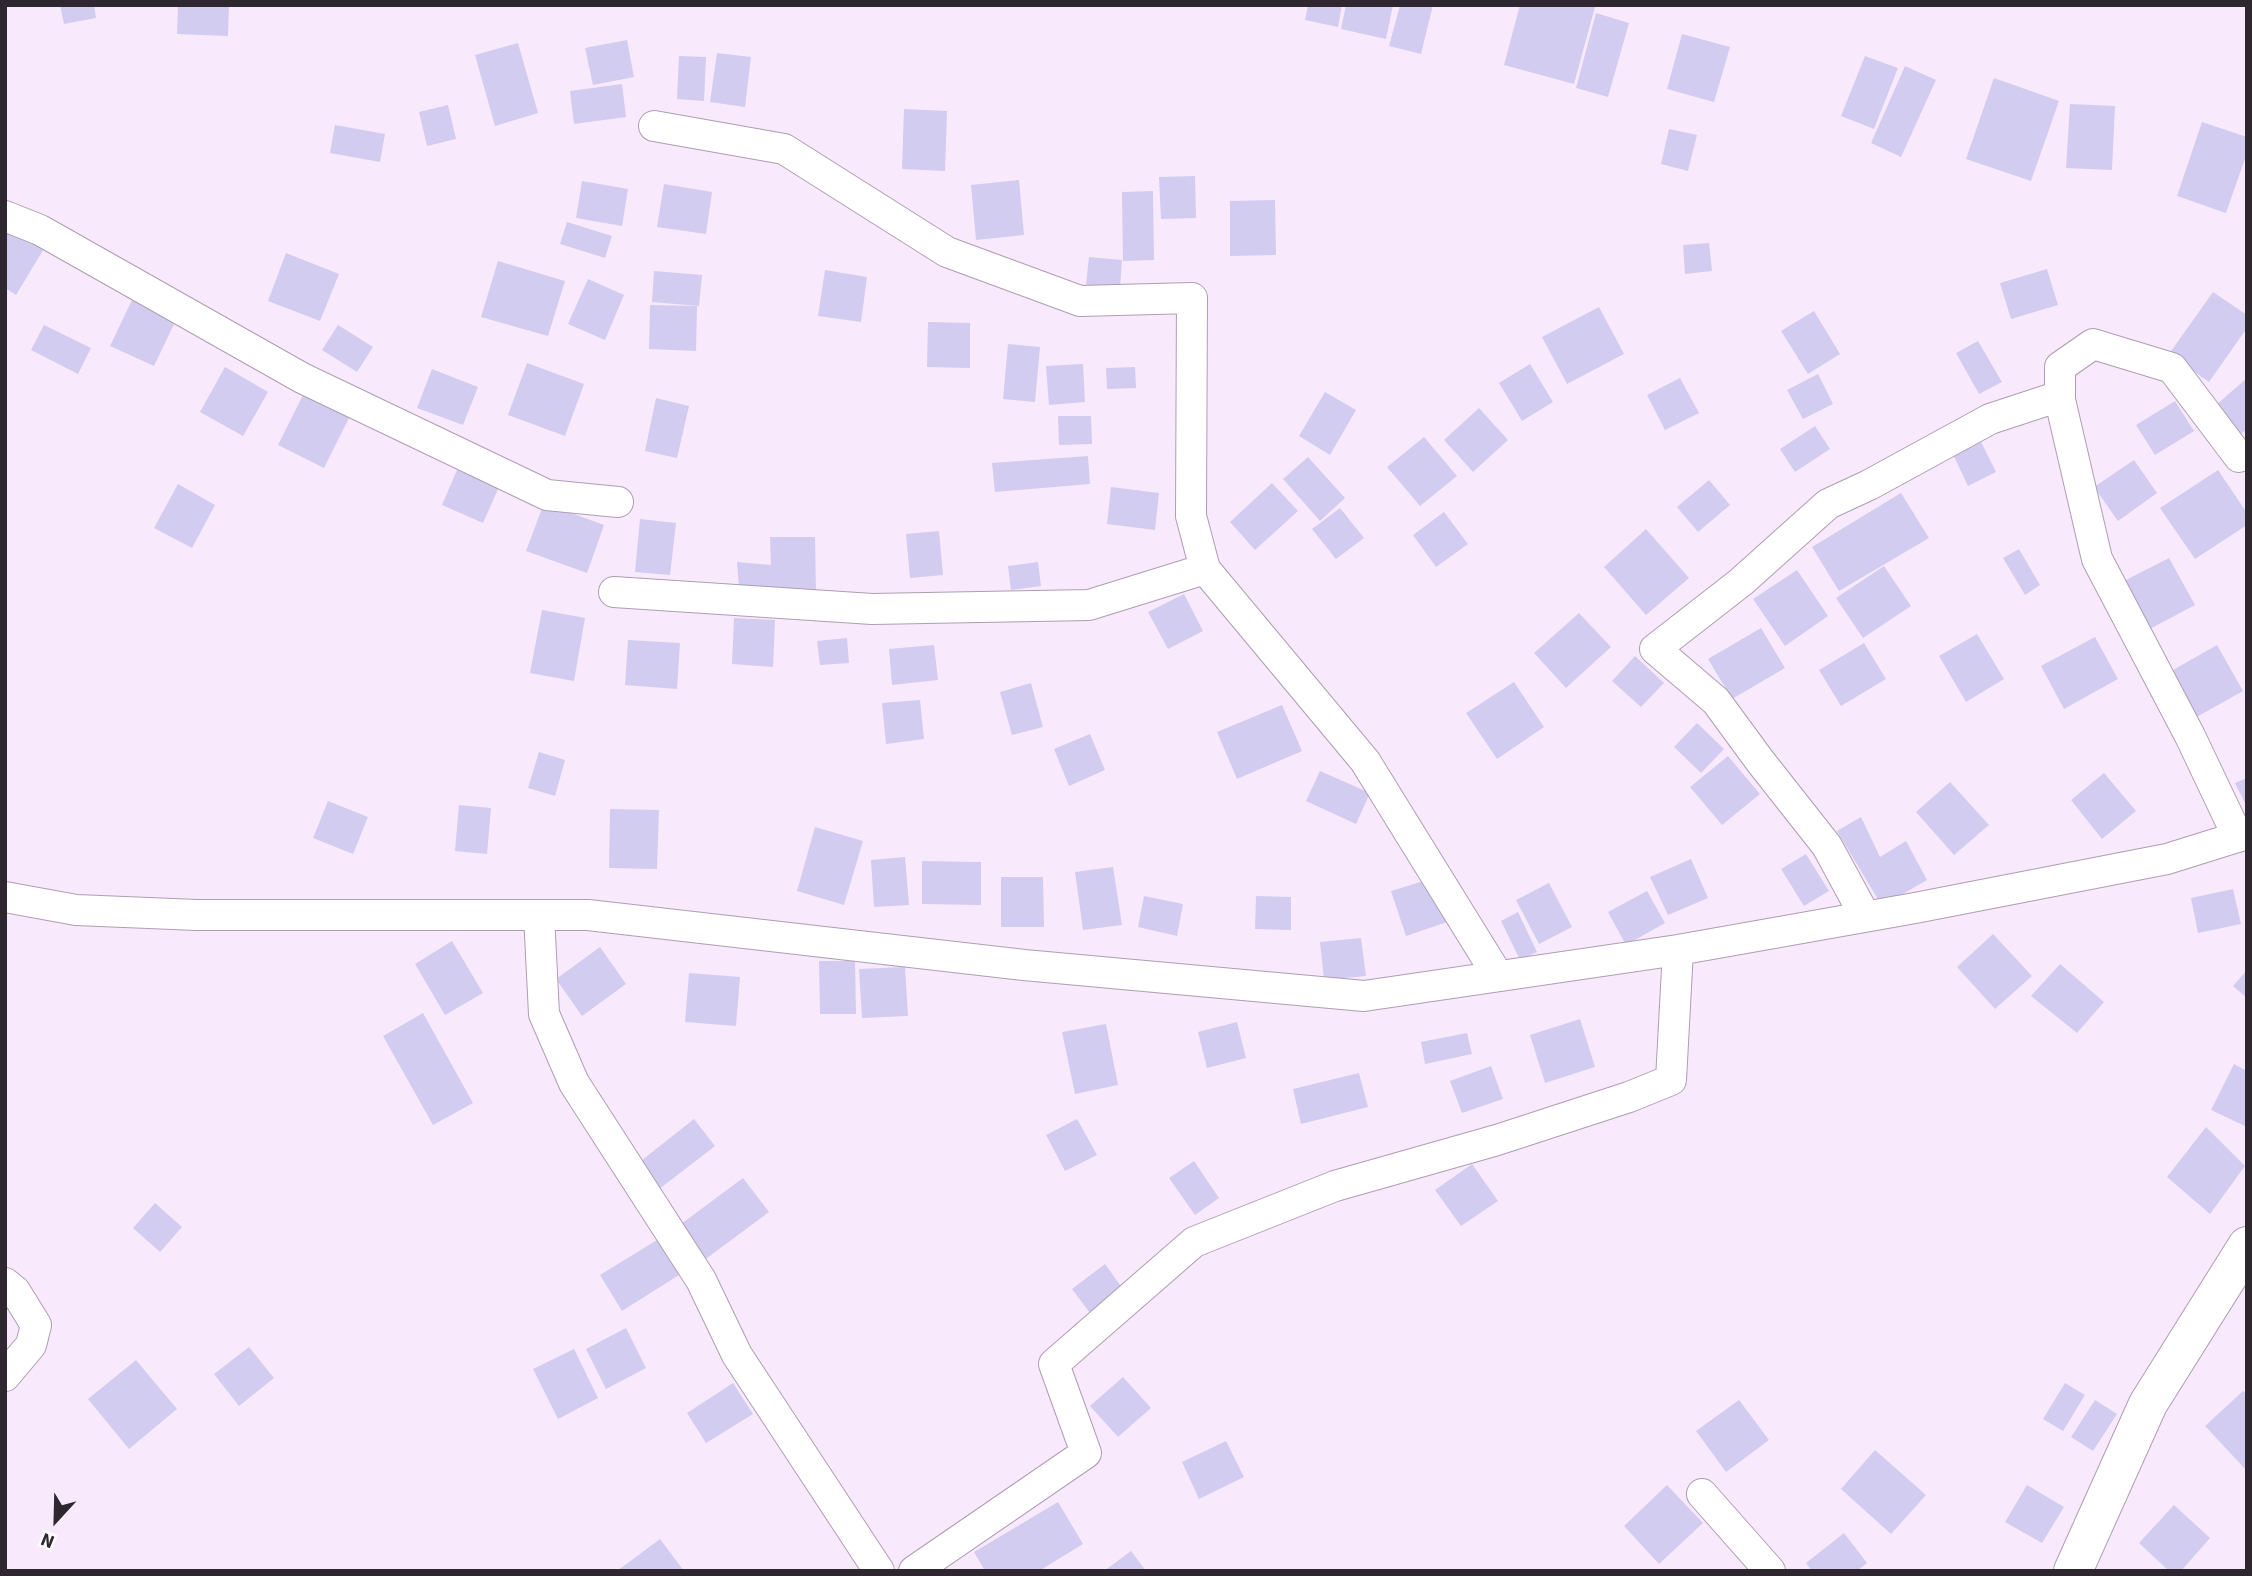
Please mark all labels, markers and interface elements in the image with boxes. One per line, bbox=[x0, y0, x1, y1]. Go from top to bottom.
north arrow bbox=[21, 1485, 91, 1555]
text: N bbox=[37, 1525, 59, 1555]

